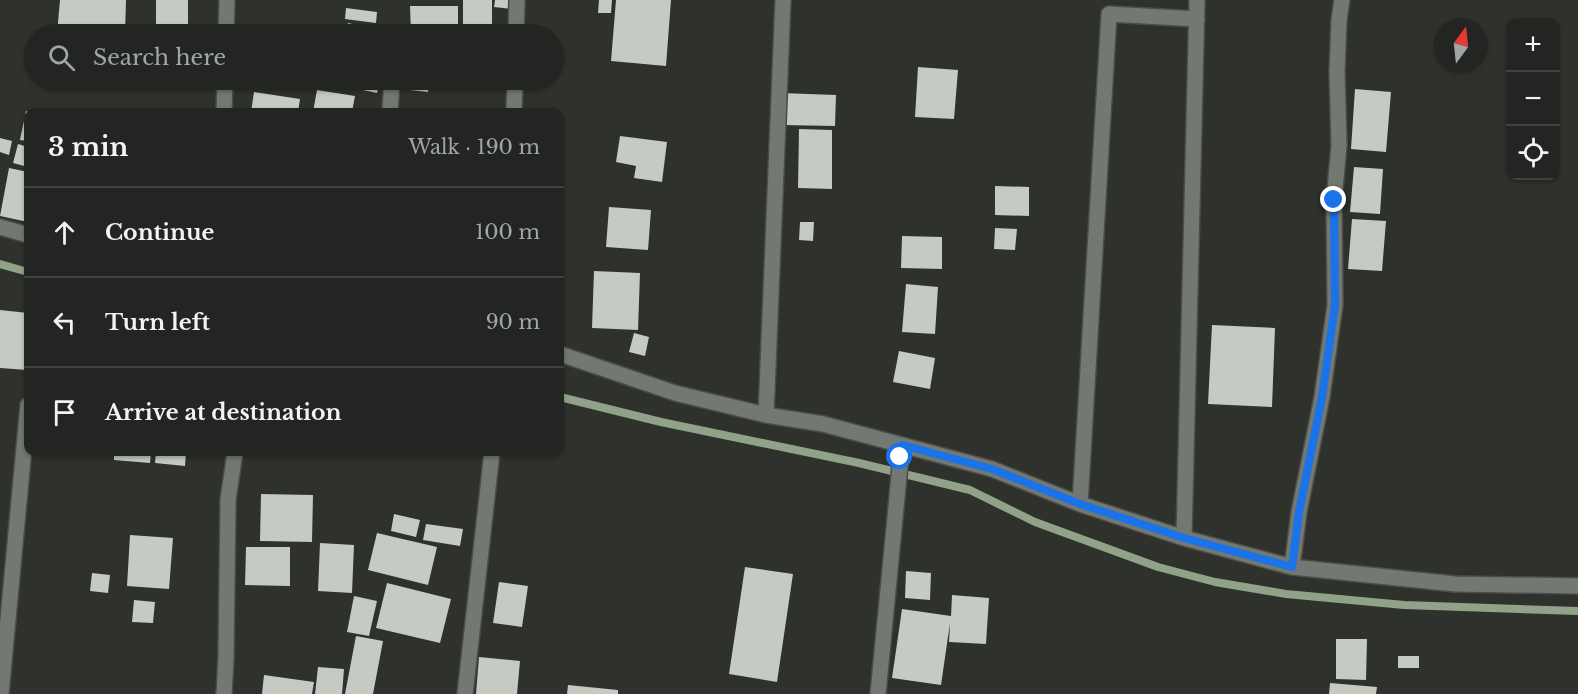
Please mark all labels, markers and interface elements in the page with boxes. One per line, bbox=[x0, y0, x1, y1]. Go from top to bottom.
north arrow bbox=[1434, 18, 1488, 72]
map controls bbox=[1506, 18, 1560, 180]
button: + bbox=[1506, 18, 1560, 72]
search box bbox=[24, 24, 564, 90]
icon: search bbox=[45, 41, 78, 74]
text: Search here bbox=[93, 44, 226, 71]
button: − bbox=[1506, 72, 1560, 126]
button: locate bbox=[1506, 126, 1560, 180]
text: 3 min bbox=[48, 131, 129, 163]
text: Walk · 190 m bbox=[408, 135, 540, 159]
route end bbox=[1320, 186, 1346, 212]
icon: ahead bbox=[48, 216, 81, 249]
text: Continue bbox=[105, 219, 214, 246]
text: 100 m bbox=[475, 220, 540, 244]
icon: left bbox=[48, 306, 81, 339]
text: Turn left bbox=[105, 309, 210, 336]
text: 90 m bbox=[486, 310, 540, 334]
icon: arrive bbox=[48, 396, 81, 429]
text: Arrive at destination bbox=[105, 399, 342, 426]
route start bbox=[886, 443, 912, 469]

